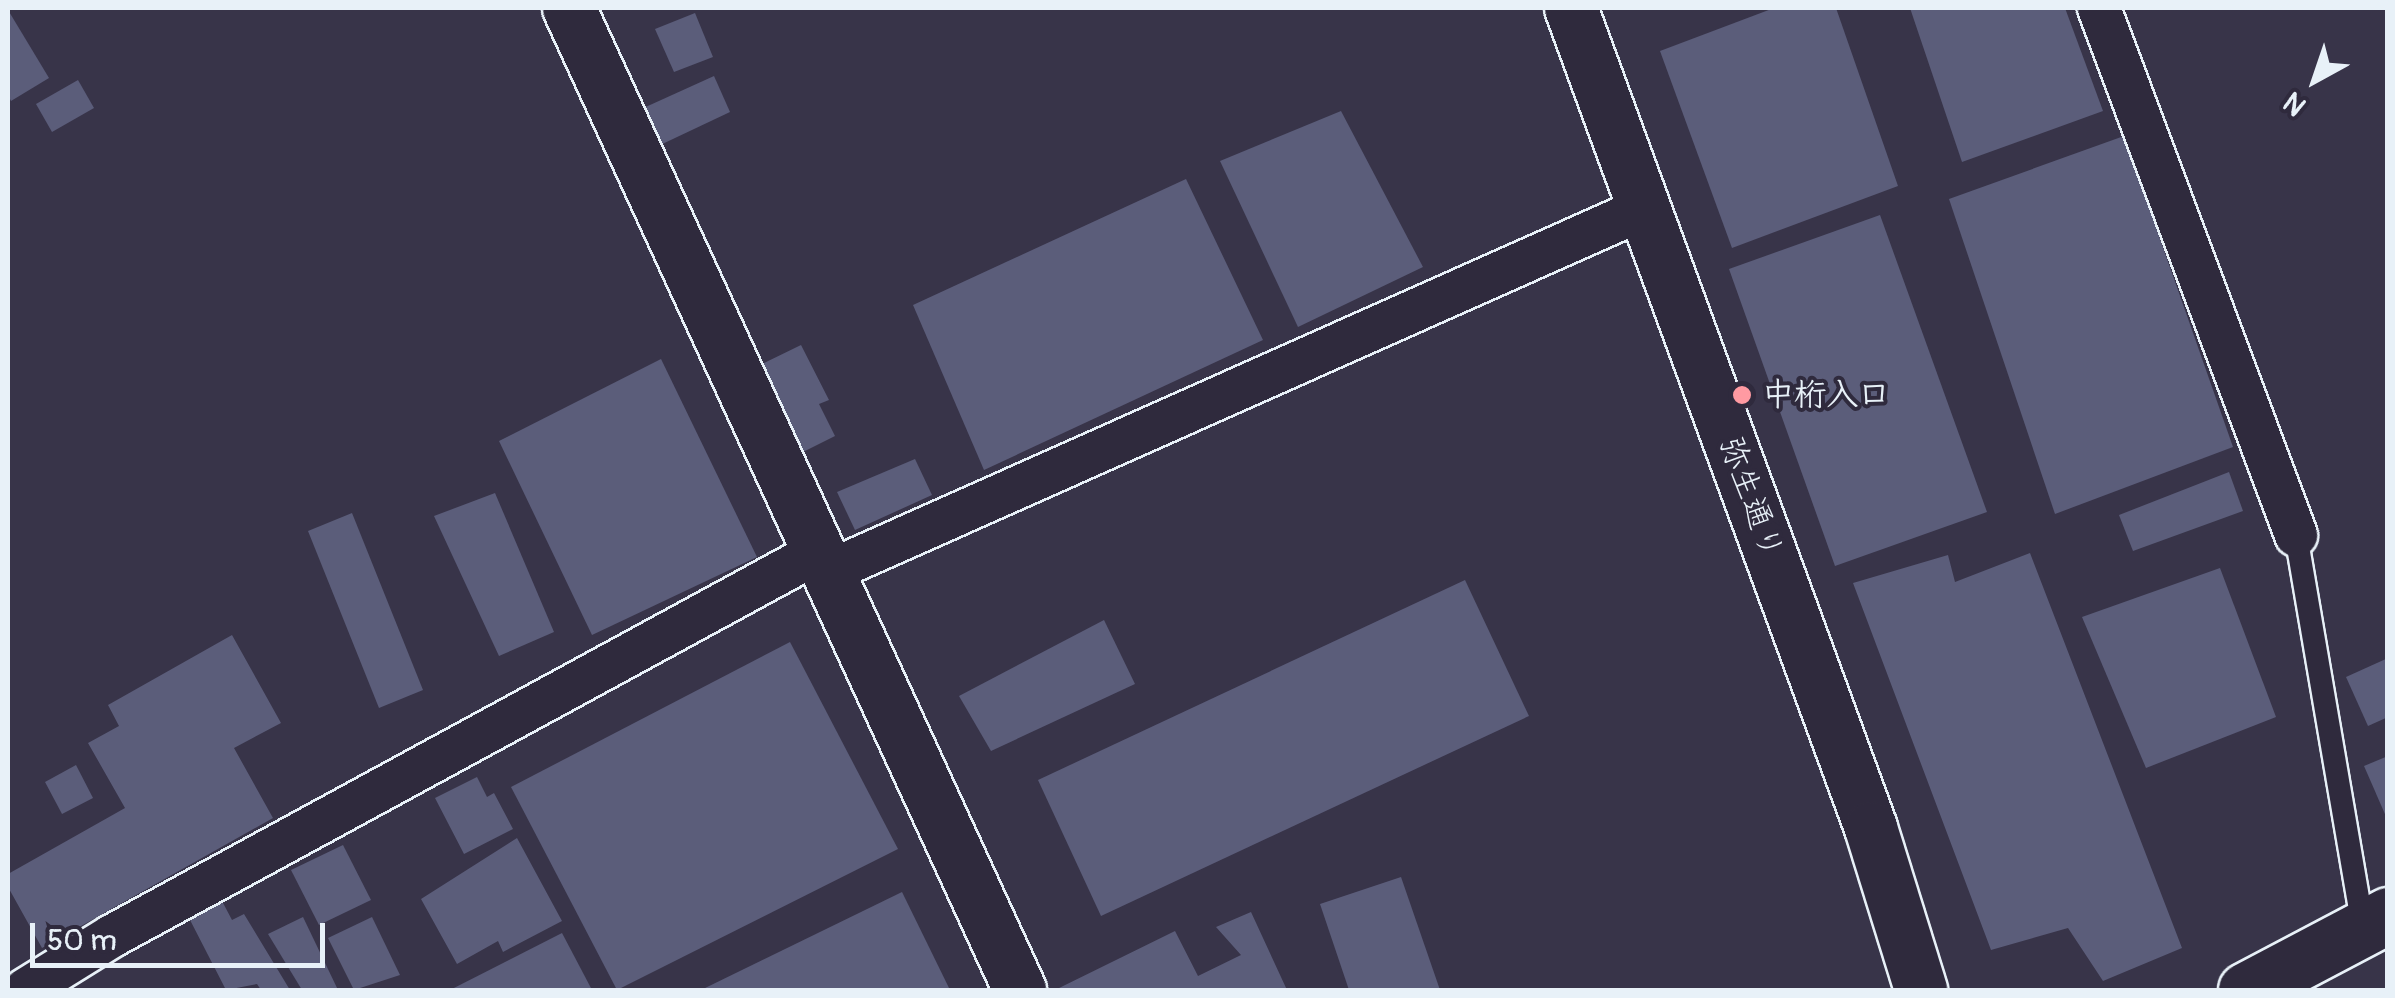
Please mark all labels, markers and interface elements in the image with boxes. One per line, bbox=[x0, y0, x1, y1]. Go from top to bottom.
north arrow bbox=[2265, 30, 2365, 130]
text: N bbox=[2277, 84, 2314, 123]
place label: 中桁入口 bbox=[1762, 376, 1890, 414]
marker: 中桁入口 bbox=[1731, 384, 1753, 406]
street label: 弥生通り bbox=[1711, 431, 1791, 565]
scale bar bbox=[35, 903, 330, 965]
text: 50 m bbox=[47, 922, 117, 959]

